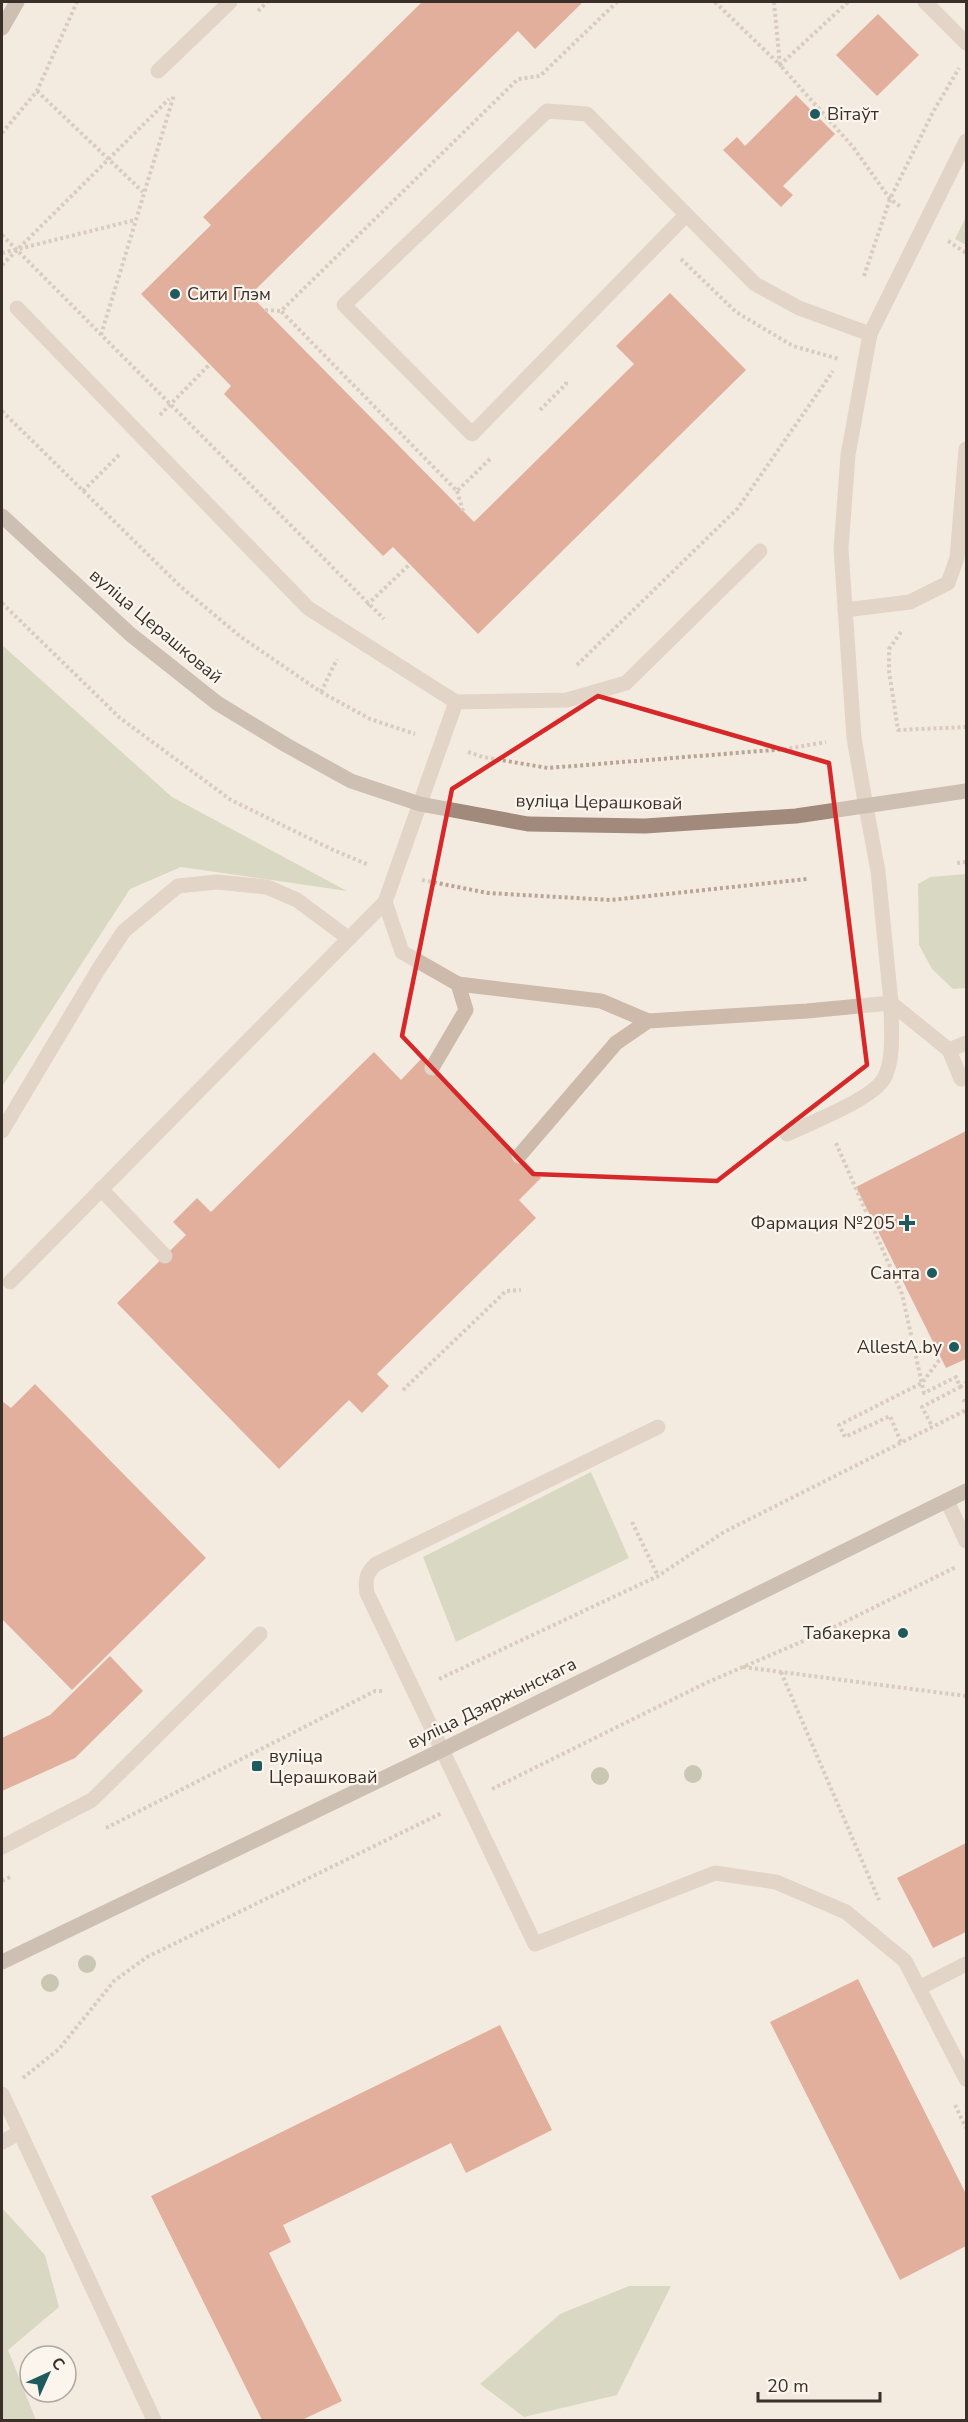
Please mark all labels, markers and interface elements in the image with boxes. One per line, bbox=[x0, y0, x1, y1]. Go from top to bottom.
place label: Вітаўт bbox=[827, 102, 879, 126]
marker: Вітаўт bbox=[808, 107, 822, 121]
place label: Сити Глэм bbox=[187, 282, 271, 306]
marker: Сити Глэм bbox=[168, 287, 182, 301]
street label: вуліца Церашковай bbox=[84, 563, 228, 689]
street label: вуліца Церашковай bbox=[515, 789, 683, 815]
place label: Фармация №205 bbox=[750, 1211, 895, 1235]
marker: Фармация №205 bbox=[900, 1216, 914, 1230]
place label: Санта bbox=[870, 1261, 920, 1285]
marker: Санта bbox=[925, 1266, 939, 1280]
place label: AllestA.by bbox=[857, 1335, 943, 1359]
marker: AllestA.by bbox=[947, 1340, 961, 1354]
place label: Табакерка bbox=[803, 1621, 891, 1645]
marker: Табакерка bbox=[896, 1626, 910, 1640]
street label: вуліца Дзяржынскага bbox=[404, 1652, 580, 1754]
place label: вуліца Церашковай bbox=[269, 1744, 377, 1789]
marker: вуліца Церашковай bbox=[250, 1759, 264, 1773]
north arrow bbox=[18, 2344, 78, 2404]
text: С bbox=[46, 2352, 70, 2376]
scale bar bbox=[758, 2365, 880, 2403]
text: 20 m bbox=[767, 2374, 809, 2398]

